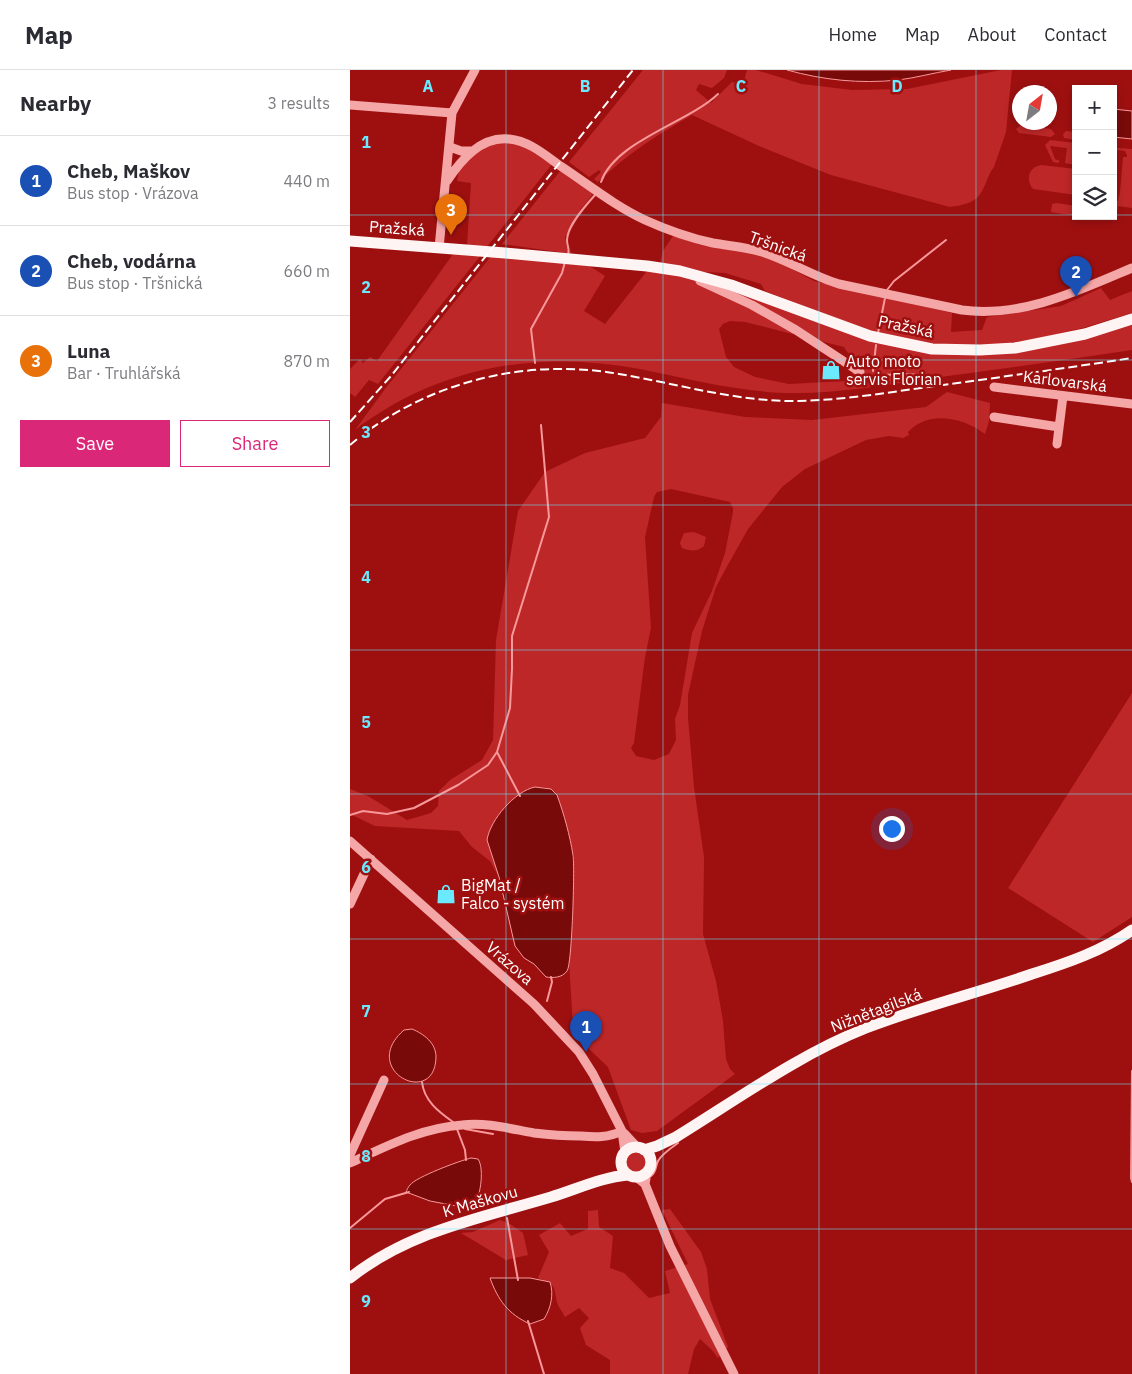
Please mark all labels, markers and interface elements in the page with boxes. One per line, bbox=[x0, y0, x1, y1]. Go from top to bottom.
text: Map bbox=[25, 19, 73, 51]
text: Home bbox=[829, 23, 877, 46]
text: Map bbox=[905, 23, 940, 46]
text: About bbox=[968, 23, 1016, 46]
text: Contact bbox=[1044, 23, 1107, 46]
text: A bbox=[423, 76, 434, 96]
text: B bbox=[580, 76, 591, 96]
text: C bbox=[736, 76, 746, 96]
text: D bbox=[891, 76, 903, 96]
north arrow bbox=[1012, 85, 1057, 130]
map controls bbox=[1072, 85, 1117, 220]
button: + bbox=[1072, 85, 1117, 130]
text: Nearby bbox=[20, 89, 91, 117]
text: 3 results bbox=[267, 93, 330, 113]
button: − bbox=[1072, 130, 1117, 175]
text: 1 bbox=[361, 132, 371, 152]
text: Cheb, Maškov bbox=[67, 159, 190, 183]
text: 1 bbox=[31, 171, 41, 191]
text: 440 m bbox=[283, 171, 330, 191]
button: layers bbox=[1072, 175, 1117, 220]
text: Bus stop · Vrázova bbox=[67, 183, 199, 203]
pin: 3 bbox=[435, 194, 467, 235]
street label: Pražská bbox=[368, 216, 426, 240]
street label: Tršnická bbox=[746, 226, 810, 266]
text: Cheb, vodárna bbox=[67, 249, 196, 273]
pin: 2 bbox=[1060, 256, 1092, 297]
text: 2 bbox=[31, 261, 41, 281]
text: 660 m bbox=[283, 261, 330, 281]
text: Bus stop · Tršnická bbox=[67, 273, 202, 293]
text: 2 bbox=[361, 277, 371, 297]
street label: Pražská bbox=[877, 310, 936, 342]
text: Luna bbox=[67, 339, 110, 363]
text: 3 bbox=[31, 351, 41, 371]
text: 870 m bbox=[283, 351, 330, 371]
place label: Auto moto servis Florian bbox=[846, 351, 942, 389]
shop icon: Auto moto servis Florian bbox=[820, 359, 842, 381]
text: Bar · Truhlářská bbox=[67, 363, 181, 383]
street label: Karlovarská bbox=[1022, 366, 1109, 396]
button: Save bbox=[20, 420, 170, 467]
button: Share bbox=[180, 420, 330, 467]
text: 3 bbox=[361, 422, 371, 442]
text: 4 bbox=[361, 567, 371, 587]
text: 5 bbox=[361, 712, 371, 732]
your location bbox=[879, 816, 905, 842]
text: 6 bbox=[361, 857, 371, 877]
place label: BigMat / Falco - systém bbox=[461, 875, 564, 913]
shop icon: BigMat / Falco - systém bbox=[435, 883, 457, 905]
street label: Vrázova bbox=[482, 937, 538, 989]
street label: Nižnětagilská bbox=[827, 983, 925, 1037]
text: 7 bbox=[361, 1001, 371, 1021]
pin: 1 bbox=[570, 1011, 602, 1052]
text: 8 bbox=[361, 1146, 371, 1166]
street label: K Maškovu bbox=[440, 1181, 520, 1221]
text: 9 bbox=[361, 1291, 371, 1311]

